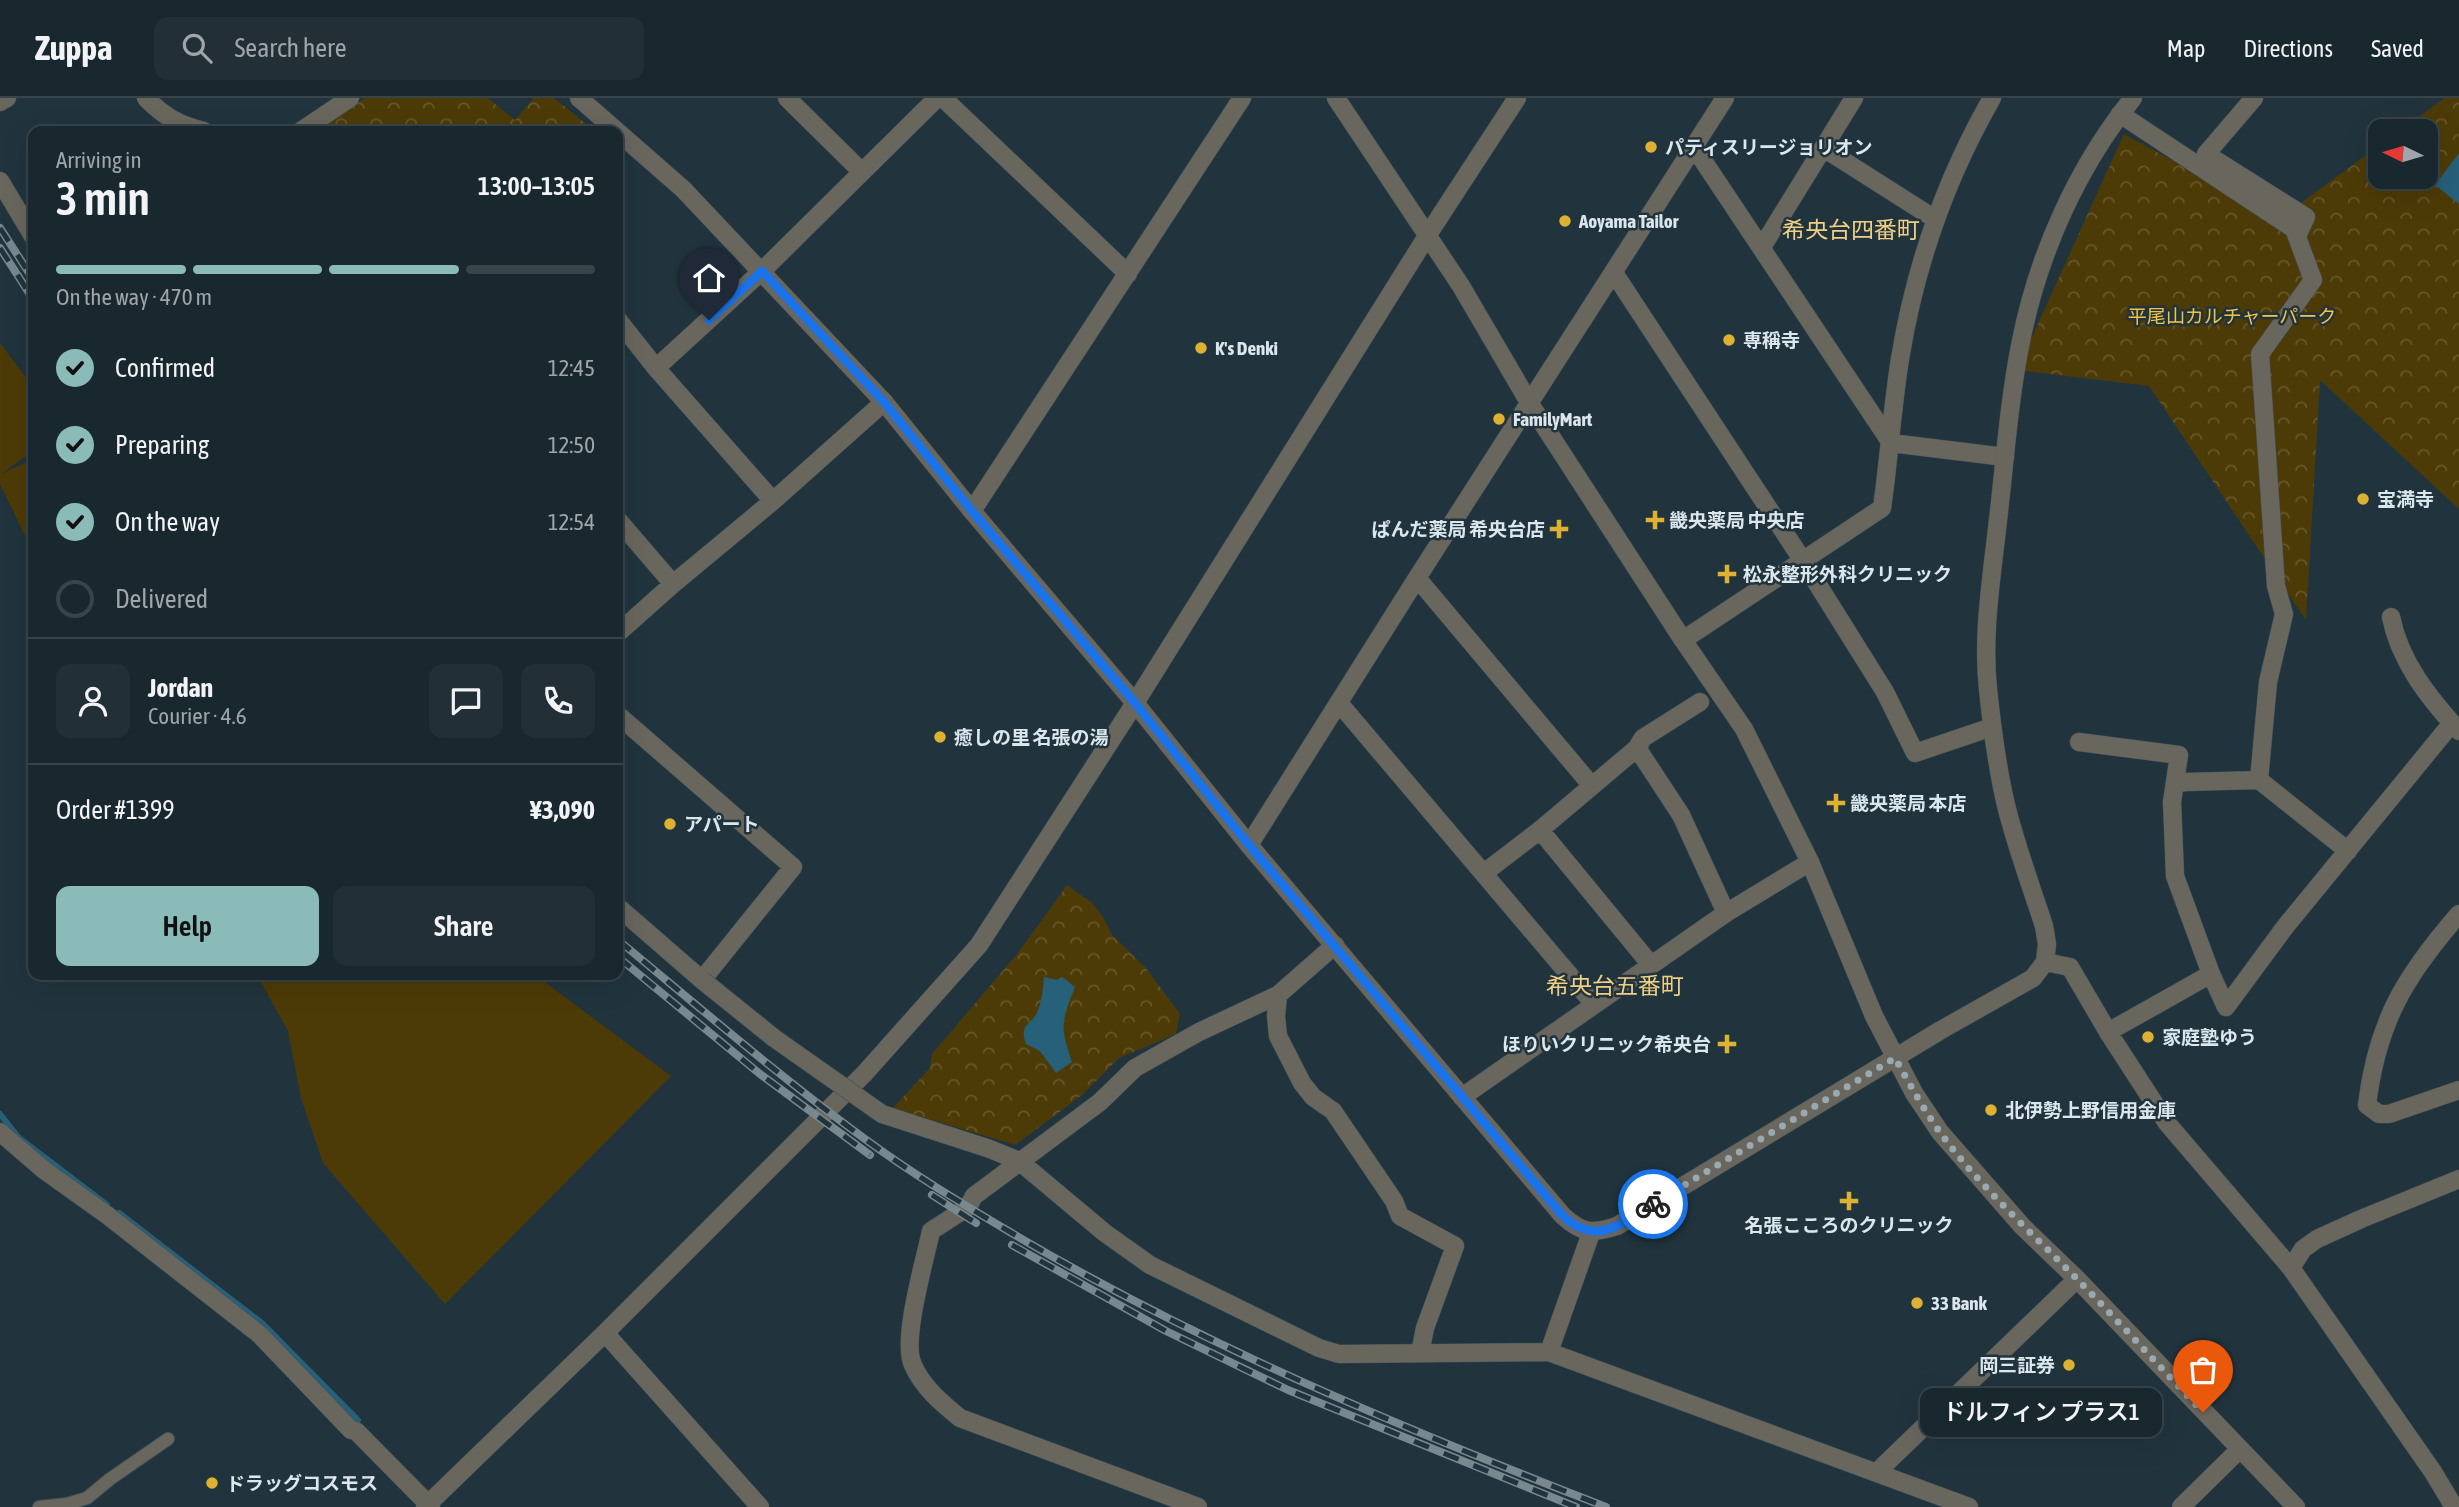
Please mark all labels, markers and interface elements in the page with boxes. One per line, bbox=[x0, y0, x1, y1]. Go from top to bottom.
search box bbox=[154, 17, 644, 80]
text: Zuppa bbox=[35, 29, 112, 67]
icon: search bbox=[178, 29, 216, 67]
text: Search here bbox=[234, 33, 347, 63]
text: Map bbox=[2167, 35, 2205, 62]
text: Directions bbox=[2243, 35, 2333, 62]
text: Saved bbox=[2371, 35, 2424, 62]
north arrow bbox=[2368, 119, 2438, 189]
map controls bbox=[2368, 119, 2438, 189]
place label: パティスリージョリオン bbox=[1665, 136, 1872, 158]
marker: パティスリージョリオン bbox=[1643, 139, 1659, 155]
text: Arriving in bbox=[56, 147, 142, 173]
text: 13:00–13:05 bbox=[478, 171, 595, 201]
text: 3 min bbox=[56, 172, 150, 225]
place label: Aoyama Tailor bbox=[1578, 210, 1679, 232]
marker: Aoyama Tailor bbox=[1557, 213, 1573, 229]
district label: 希央台四番町 bbox=[1782, 217, 1920, 243]
pin bbox=[679, 248, 739, 320]
icon: home bbox=[690, 259, 728, 297]
text: On the way · 470 m bbox=[56, 284, 212, 310]
park label: 平尾山カルチャーパーク bbox=[2128, 305, 2336, 327]
place label: 専稱寺 bbox=[1743, 329, 1800, 351]
marker: 専稱寺 bbox=[1721, 332, 1737, 348]
place label: K's Denki bbox=[1215, 337, 1278, 359]
marker: K's Denki bbox=[1193, 340, 1209, 356]
icon: check bbox=[56, 349, 94, 387]
text: Confirmed bbox=[115, 353, 215, 383]
text: 12:45 bbox=[548, 355, 595, 381]
place label: FamilyMart bbox=[1513, 408, 1593, 430]
marker: FamilyMart bbox=[1491, 411, 1507, 427]
icon: check bbox=[56, 426, 94, 464]
text: Preparing bbox=[115, 430, 209, 460]
text: 12:50 bbox=[548, 432, 595, 458]
place label: 宝満寺 bbox=[2377, 488, 2434, 510]
marker: 宝満寺 bbox=[2355, 491, 2371, 507]
icon: check bbox=[56, 503, 94, 541]
text: On the way bbox=[115, 507, 220, 537]
text: 12:54 bbox=[548, 509, 595, 535]
place label: 畿央薬局 中央店 bbox=[1669, 509, 1805, 531]
marker: 畿央薬局 中央店 bbox=[1647, 512, 1663, 528]
place label: ぱんだ薬局 希央台店 bbox=[1371, 518, 1545, 540]
marker: ぱんだ薬局 希央台店 bbox=[1551, 521, 1567, 537]
place label: 松永整形外科クリニック bbox=[1743, 563, 1952, 585]
marker: 松永整形外科クリニック bbox=[1717, 564, 1737, 584]
text: Delivered bbox=[115, 584, 208, 614]
button: person bbox=[56, 664, 130, 738]
button: chat bbox=[429, 664, 503, 738]
button: phone bbox=[521, 664, 595, 738]
text: Jordan bbox=[148, 673, 213, 703]
text: Courier · 4.6 bbox=[148, 703, 247, 729]
place label: 癒しの里 名張の湯 bbox=[954, 726, 1109, 748]
marker: 癒しの里 名張の湯 bbox=[932, 729, 948, 745]
place label: 畿央薬局 本店 bbox=[1850, 792, 1967, 814]
text: Order #1399 bbox=[56, 795, 175, 825]
text: ¥3,090 bbox=[530, 795, 595, 825]
marker: 畿央薬局 本店 bbox=[1828, 795, 1844, 811]
place label: アパート bbox=[684, 813, 760, 835]
marker: アパート bbox=[662, 816, 678, 832]
button: Help bbox=[56, 886, 319, 966]
button: Share bbox=[333, 886, 595, 966]
district label: 希央台五番町 bbox=[1546, 973, 1684, 999]
place label: 家庭塾ゆう bbox=[2162, 1026, 2257, 1048]
marker: 家庭塾ゆう bbox=[2140, 1029, 2156, 1045]
place label: ほりいクリニック希央台 bbox=[1502, 1033, 1711, 1055]
marker: ほりいクリニック希央台 bbox=[1717, 1034, 1737, 1054]
place label: 北伊勢上野信用金庫 bbox=[2005, 1099, 2176, 1121]
marker: 北伊勢上野信用金庫 bbox=[1983, 1102, 1999, 1118]
courier bbox=[1618, 1169, 1688, 1239]
icon: bike bbox=[1634, 1185, 1672, 1223]
marker: 名張こころのクリニック bbox=[1839, 1191, 1859, 1211]
place label: 名張こころのクリニック bbox=[1744, 1214, 1954, 1236]
place label: 33 Bank bbox=[1931, 1292, 1988, 1314]
marker: 33 Bank bbox=[1909, 1295, 1925, 1311]
pin bbox=[2173, 1340, 2233, 1412]
icon: bag bbox=[2184, 1351, 2222, 1389]
place label: 岡三証券 bbox=[1979, 1354, 2055, 1376]
marker: 岡三証券 bbox=[2061, 1357, 2077, 1373]
callout: ドルフィン プラス1 bbox=[1920, 1388, 2161, 1436]
text: ドルフィン プラス1 bbox=[1942, 1399, 2140, 1425]
place label: ドラッグコスモス bbox=[226, 1472, 378, 1494]
marker: ドラッグコスモス bbox=[204, 1475, 220, 1491]

